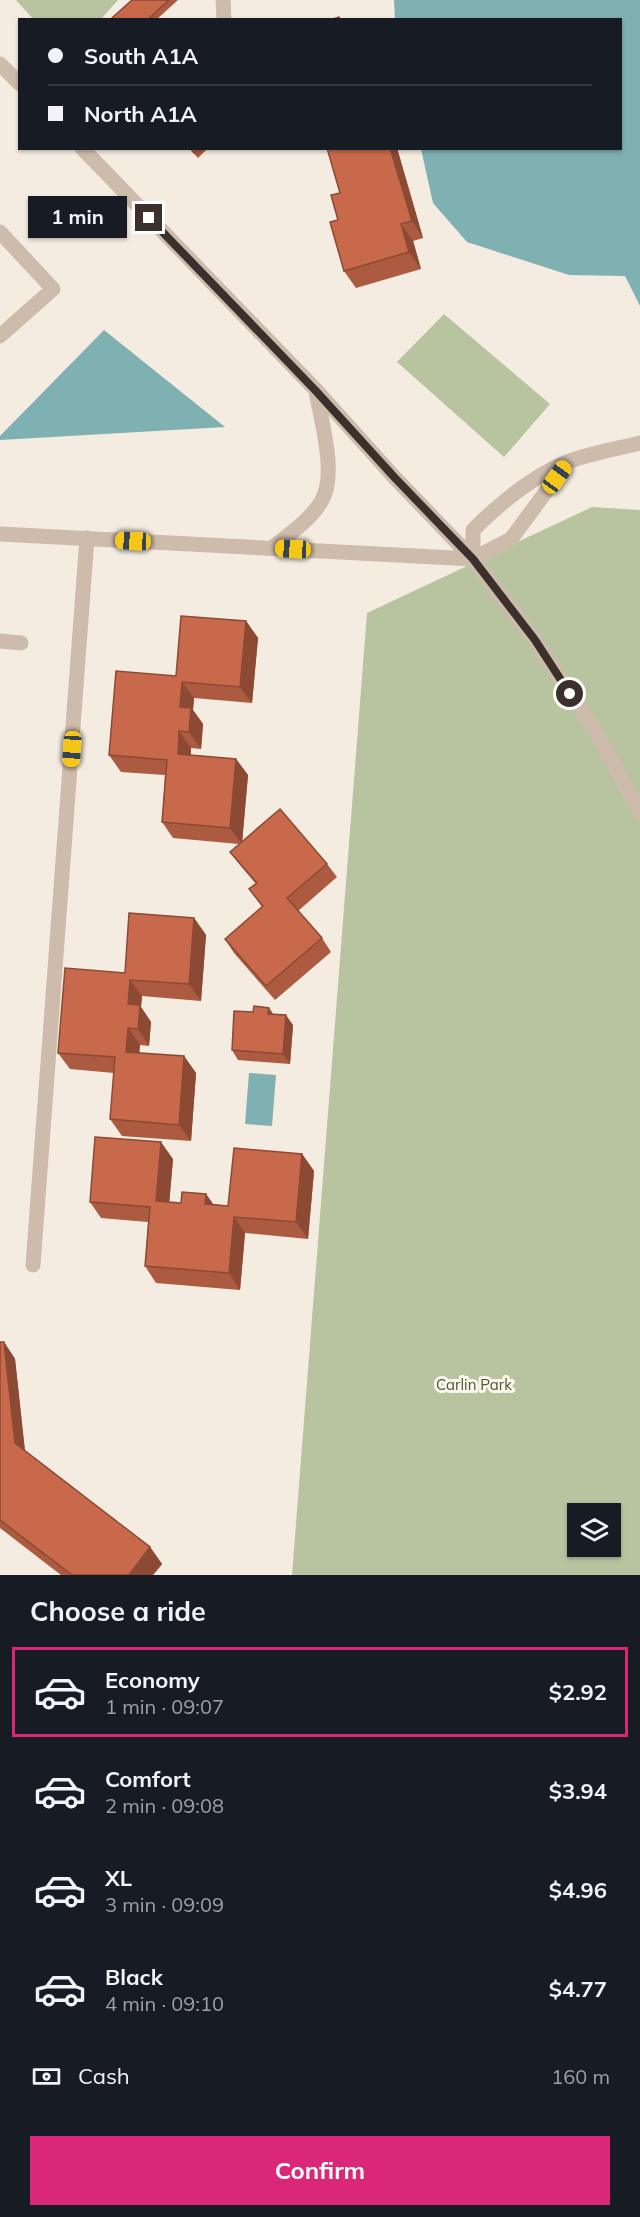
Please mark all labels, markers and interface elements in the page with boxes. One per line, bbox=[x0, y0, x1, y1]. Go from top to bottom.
text: South A1A bbox=[84, 42, 198, 70]
text: North A1A bbox=[84, 100, 197, 128]
callout: 1 min bbox=[29, 197, 128, 239]
text: 1 min bbox=[51, 204, 104, 229]
route end bbox=[135, 204, 162, 231]
car bbox=[539, 457, 575, 497]
car bbox=[115, 531, 151, 551]
car bbox=[275, 539, 311, 559]
route start bbox=[556, 680, 583, 707]
car bbox=[62, 730, 82, 768]
park label: Carlin Park bbox=[436, 1375, 512, 1394]
map controls bbox=[567, 1503, 621, 1557]
button: layers bbox=[567, 1503, 621, 1557]
text: Choose a ride bbox=[30, 1594, 206, 1628]
icon: car bbox=[33, 1665, 87, 1719]
text: Economy bbox=[105, 1666, 200, 1694]
text: $2.92 bbox=[549, 1678, 607, 1706]
text: 1 min · 09:07 bbox=[105, 1694, 224, 1719]
icon: car bbox=[33, 1764, 87, 1818]
text: Comfort bbox=[105, 1765, 191, 1793]
text: $3.94 bbox=[549, 1777, 607, 1805]
text: 2 min · 09:08 bbox=[105, 1793, 224, 1818]
icon: car bbox=[33, 1863, 87, 1917]
text: XL bbox=[105, 1864, 132, 1892]
text: $4.96 bbox=[549, 1876, 607, 1904]
text: 3 min · 09:09 bbox=[105, 1892, 224, 1917]
icon: car bbox=[33, 1962, 87, 2016]
text: Black bbox=[105, 1963, 163, 1991]
text: $4.77 bbox=[549, 1975, 607, 2003]
text: 4 min · 09:10 bbox=[105, 1991, 224, 2016]
icon: cash bbox=[30, 2060, 63, 2093]
text: Cash bbox=[78, 2062, 130, 2090]
text: 160 m bbox=[551, 2064, 610, 2089]
button: Confirm bbox=[30, 2136, 610, 2205]

